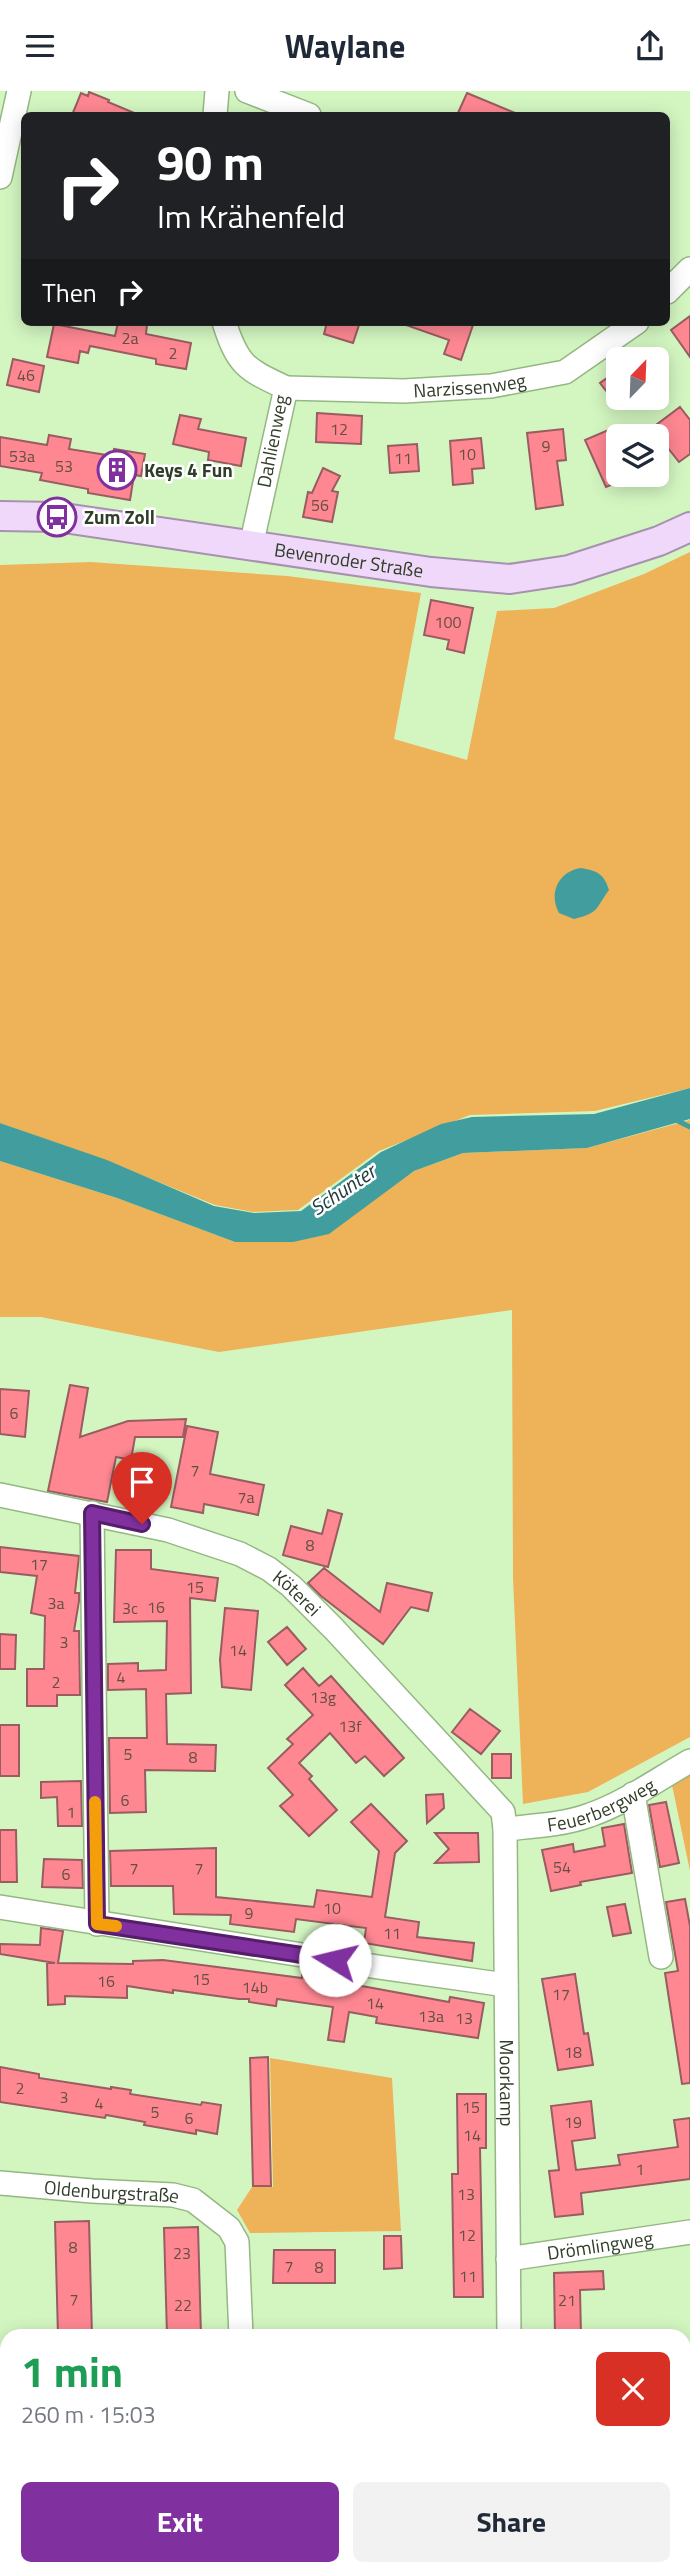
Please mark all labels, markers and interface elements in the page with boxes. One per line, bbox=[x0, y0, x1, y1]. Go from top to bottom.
text: Waylane bbox=[285, 22, 405, 70]
icon: menu bbox=[21, 27, 59, 65]
icon: share bbox=[631, 27, 669, 65]
text: 90 m bbox=[157, 124, 264, 199]
icon: right bbox=[42, 140, 133, 231]
text: Im Krähenfeld bbox=[157, 192, 345, 240]
text: Then bbox=[42, 273, 97, 312]
icon: right bbox=[111, 273, 149, 311]
house number: 2a bbox=[122, 326, 138, 350]
house number: 2 bbox=[169, 341, 177, 365]
north arrow bbox=[606, 347, 668, 409]
map controls bbox=[606, 347, 669, 487]
house number: 46 bbox=[17, 363, 35, 387]
street label: Narzissenweg bbox=[413, 365, 529, 404]
street label: Dahlienweg bbox=[248, 392, 295, 490]
house number: 12 bbox=[330, 417, 348, 441]
button: layers bbox=[606, 424, 669, 487]
house number: 9 bbox=[542, 434, 551, 458]
house number: 10 bbox=[458, 442, 476, 466]
house number: 53a bbox=[9, 444, 35, 468]
house number: 11 bbox=[394, 446, 412, 470]
building icon: Keys 4 Fun bbox=[96, 449, 138, 491]
house number: 53 bbox=[55, 454, 73, 478]
place label: Keys 4 Fun bbox=[144, 455, 233, 484]
house number: 56 bbox=[311, 493, 329, 517]
bus stop icon: Zum Zoll bbox=[36, 496, 78, 538]
place label: Zum Zoll bbox=[84, 502, 155, 531]
street label: Bevenroder Straße bbox=[272, 534, 425, 585]
house number: 100 bbox=[435, 610, 461, 634]
water label: Schunter bbox=[303, 1154, 384, 1223]
house number: 6 bbox=[10, 1401, 19, 1425]
pin bbox=[112, 1452, 172, 1524]
house number: 7 bbox=[191, 1458, 199, 1482]
icon: arrive bbox=[123, 1463, 161, 1501]
house number: 7a bbox=[238, 1485, 254, 1509]
house number: 8 bbox=[306, 1533, 315, 1557]
house number: 17 bbox=[30, 1552, 48, 1576]
street label: Köterei bbox=[267, 1562, 328, 1622]
house number: 15 bbox=[186, 1575, 204, 1599]
house number: 3a bbox=[48, 1591, 64, 1615]
house number: 16 bbox=[147, 1595, 165, 1619]
house number: 3c bbox=[122, 1596, 138, 1620]
house number: 3 bbox=[60, 1630, 68, 1654]
house number: 14 bbox=[229, 1638, 247, 1662]
house number: 4 bbox=[117, 1665, 126, 1689]
house number: 2 bbox=[52, 1670, 60, 1694]
house number: 13g bbox=[310, 1685, 336, 1709]
house number: 13f bbox=[338, 1714, 362, 1738]
house number: 5 bbox=[124, 1742, 133, 1766]
house number: 8 bbox=[189, 1745, 198, 1769]
street label: Feuerbergweg bbox=[545, 1770, 661, 1839]
house number: 6 bbox=[121, 1788, 130, 1812]
house number: 1 bbox=[67, 1800, 75, 1824]
house number: 54 bbox=[553, 1855, 571, 1879]
house number: 7 bbox=[130, 1856, 138, 1880]
house number: 7 bbox=[195, 1856, 203, 1880]
house number: 6 bbox=[62, 1862, 71, 1886]
house number: 10 bbox=[323, 1896, 341, 1920]
house number: 9 bbox=[245, 1901, 254, 1925]
house number: 11 bbox=[383, 1921, 401, 1945]
position arrow bbox=[298, 1923, 372, 1997]
house number: 15 bbox=[192, 1967, 210, 1991]
house number: 16 bbox=[97, 1969, 115, 1993]
house number: 14b bbox=[242, 1975, 268, 1999]
house number: 17 bbox=[552, 1982, 570, 2006]
house number: 14 bbox=[366, 1991, 384, 2015]
house number: 13a bbox=[418, 2004, 444, 2028]
house number: 13 bbox=[455, 2006, 473, 2030]
street label: Moorkamp bbox=[493, 2039, 522, 2127]
house number: 18 bbox=[564, 2040, 582, 2064]
house number: 2 bbox=[16, 2076, 24, 2100]
house number: 3 bbox=[60, 2085, 68, 2109]
house number: 4 bbox=[95, 2091, 104, 2115]
house number: 15 bbox=[462, 2095, 480, 2119]
house number: 5 bbox=[151, 2100, 160, 2124]
house number: 6 bbox=[185, 2106, 194, 2130]
house number: 19 bbox=[564, 2110, 582, 2134]
house number: 14 bbox=[463, 2123, 481, 2147]
house number: 1 bbox=[636, 2157, 644, 2181]
street label: Oldenburgstraße bbox=[43, 2172, 183, 2210]
house number: 13 bbox=[457, 2182, 475, 2206]
house number: 12 bbox=[458, 2223, 476, 2247]
street label: Drömlingweg bbox=[545, 2223, 655, 2267]
house number: 8 bbox=[69, 2235, 78, 2259]
house number: 23 bbox=[173, 2241, 191, 2265]
house number: 7 bbox=[285, 2254, 293, 2278]
house number: 8 bbox=[315, 2255, 324, 2279]
house number: 11 bbox=[459, 2264, 477, 2288]
house number: 7 bbox=[70, 2287, 78, 2311]
house number: 21 bbox=[558, 2288, 576, 2312]
house number: 22 bbox=[174, 2293, 192, 2317]
text: 1 min bbox=[21, 2339, 123, 2403]
button: close bbox=[596, 2352, 670, 2426]
text: 260 m · 15:03 bbox=[21, 2397, 156, 2432]
button: Exit bbox=[21, 2482, 339, 2562]
button: Share bbox=[353, 2482, 670, 2562]

